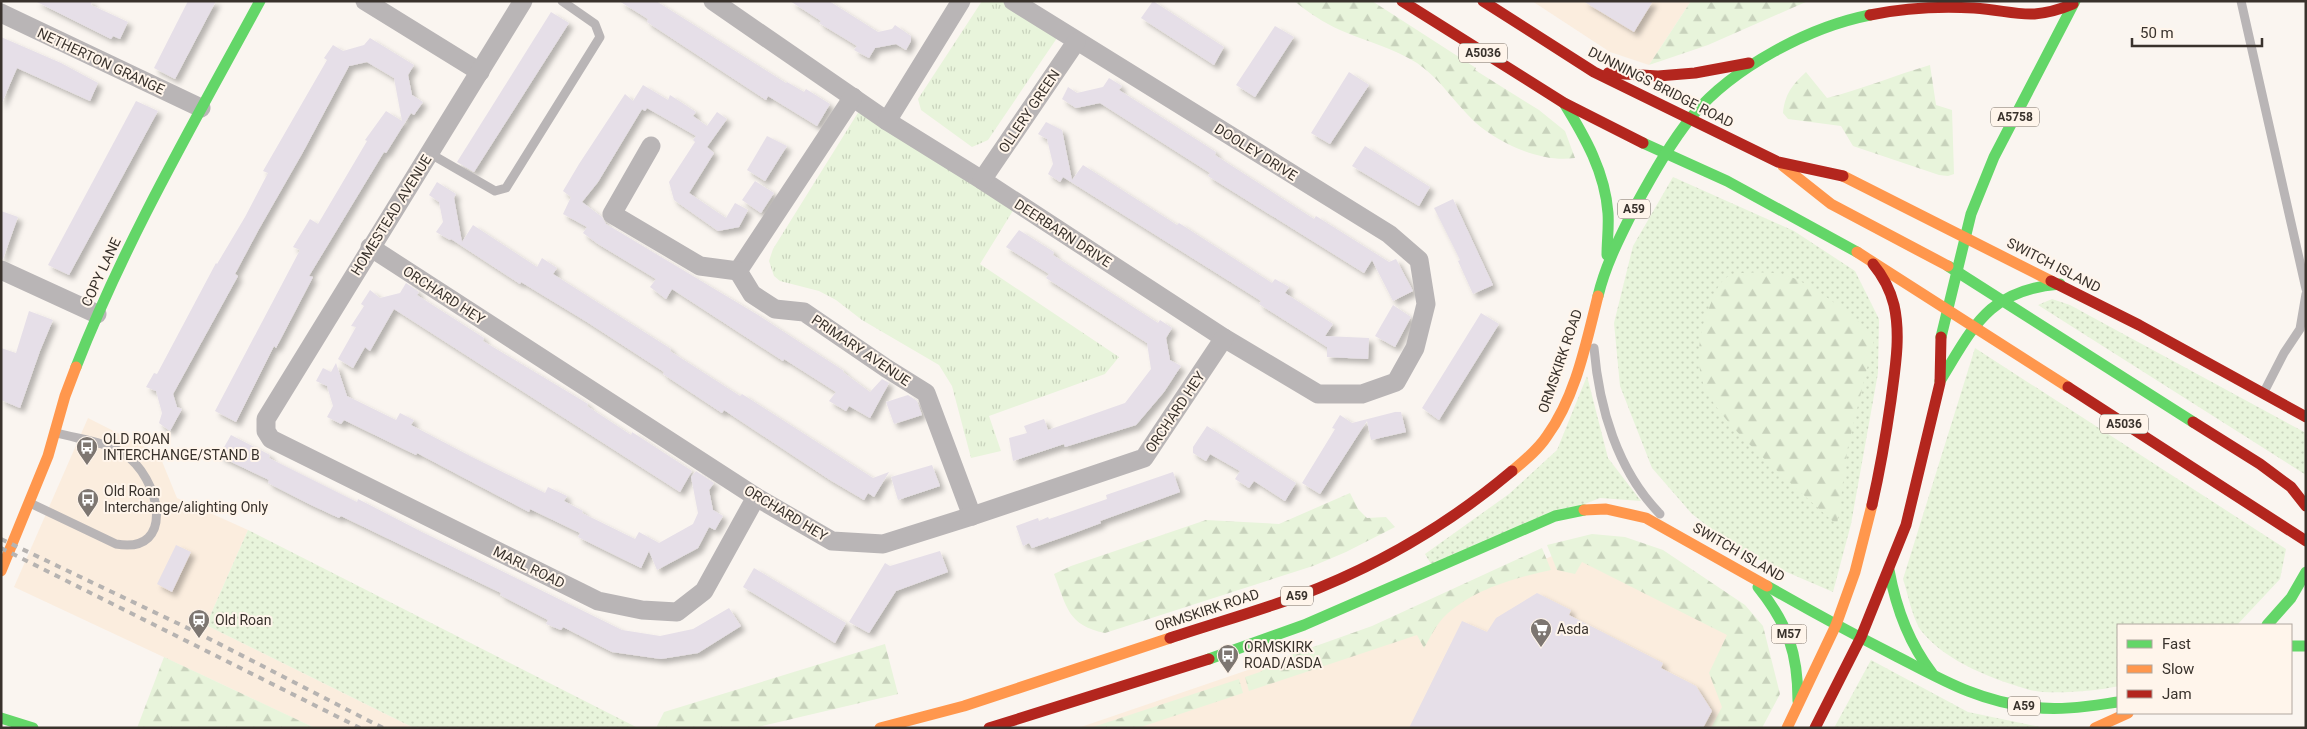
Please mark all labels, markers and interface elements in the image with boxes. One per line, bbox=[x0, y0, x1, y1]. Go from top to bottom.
scale bar bbox=[2132, 15, 2262, 47]
street label: NETHERTON GRANGE bbox=[35, 24, 167, 98]
text: 50 m bbox=[2140, 24, 2174, 42]
street label: DUNNINGS BRIDGE ROAD bbox=[1586, 43, 1736, 131]
road number: A5036 bbox=[1459, 44, 1507, 62]
street label: OLLERY GREEN bbox=[995, 66, 1063, 156]
road number: A5758 bbox=[1991, 108, 2039, 126]
street label: DOOLEY DRIVE bbox=[1212, 120, 1300, 184]
street label: HOMESTEAD AVENUE bbox=[347, 152, 435, 278]
street label: DEERBARN DRIVE bbox=[1012, 196, 1114, 270]
road number: A59 bbox=[1618, 200, 1650, 218]
street label: SWITCH ISLAND bbox=[2004, 234, 2104, 296]
street label: COPY LANE bbox=[78, 235, 124, 309]
street label: ORCHARD HEY bbox=[400, 263, 488, 328]
street label: ORMSKIRK ROAD bbox=[1535, 307, 1585, 415]
street label: PRIMARY AVENUE bbox=[809, 311, 913, 389]
street label: ORCHARD HEY bbox=[1142, 368, 1208, 456]
road number: A5036 bbox=[2100, 414, 2148, 434]
place label: OLD ROAN INTERCHANGE/STAND B bbox=[103, 431, 260, 463]
bus stop icon: OLD ROAN INTERCHANGE/STAND B bbox=[75, 435, 99, 466]
street label: ORCHARD HEY bbox=[741, 482, 831, 544]
place label: Old Roan Interchange/alighting Only bbox=[104, 483, 268, 515]
bus stop icon: Old Roan Interchange/alighting Only bbox=[76, 487, 100, 518]
street label: SWITCH ISLAND bbox=[1690, 519, 1788, 585]
street label: MARL ROAD bbox=[491, 543, 567, 591]
street label: ORMSKIRK ROAD bbox=[1153, 586, 1261, 634]
road number: A59 bbox=[1281, 586, 1313, 606]
station icon: Old Roan bbox=[187, 608, 211, 639]
place label: Old Roan bbox=[215, 612, 271, 628]
supermarket icon: Asda bbox=[1529, 617, 1553, 648]
place label: Asda bbox=[1557, 621, 1589, 637]
road number: M57 bbox=[1772, 624, 1806, 644]
legend bbox=[2117, 624, 2292, 714]
text: Fast bbox=[2162, 635, 2191, 653]
place label: ORMSKIRK ROAD/ASDA bbox=[1244, 639, 1322, 671]
bus stop icon: ORMSKIRK ROAD/ASDA bbox=[1216, 643, 1240, 674]
text: Slow bbox=[2162, 660, 2194, 678]
text: Jam bbox=[2162, 685, 2192, 703]
road number: A59 bbox=[2008, 696, 2040, 716]

